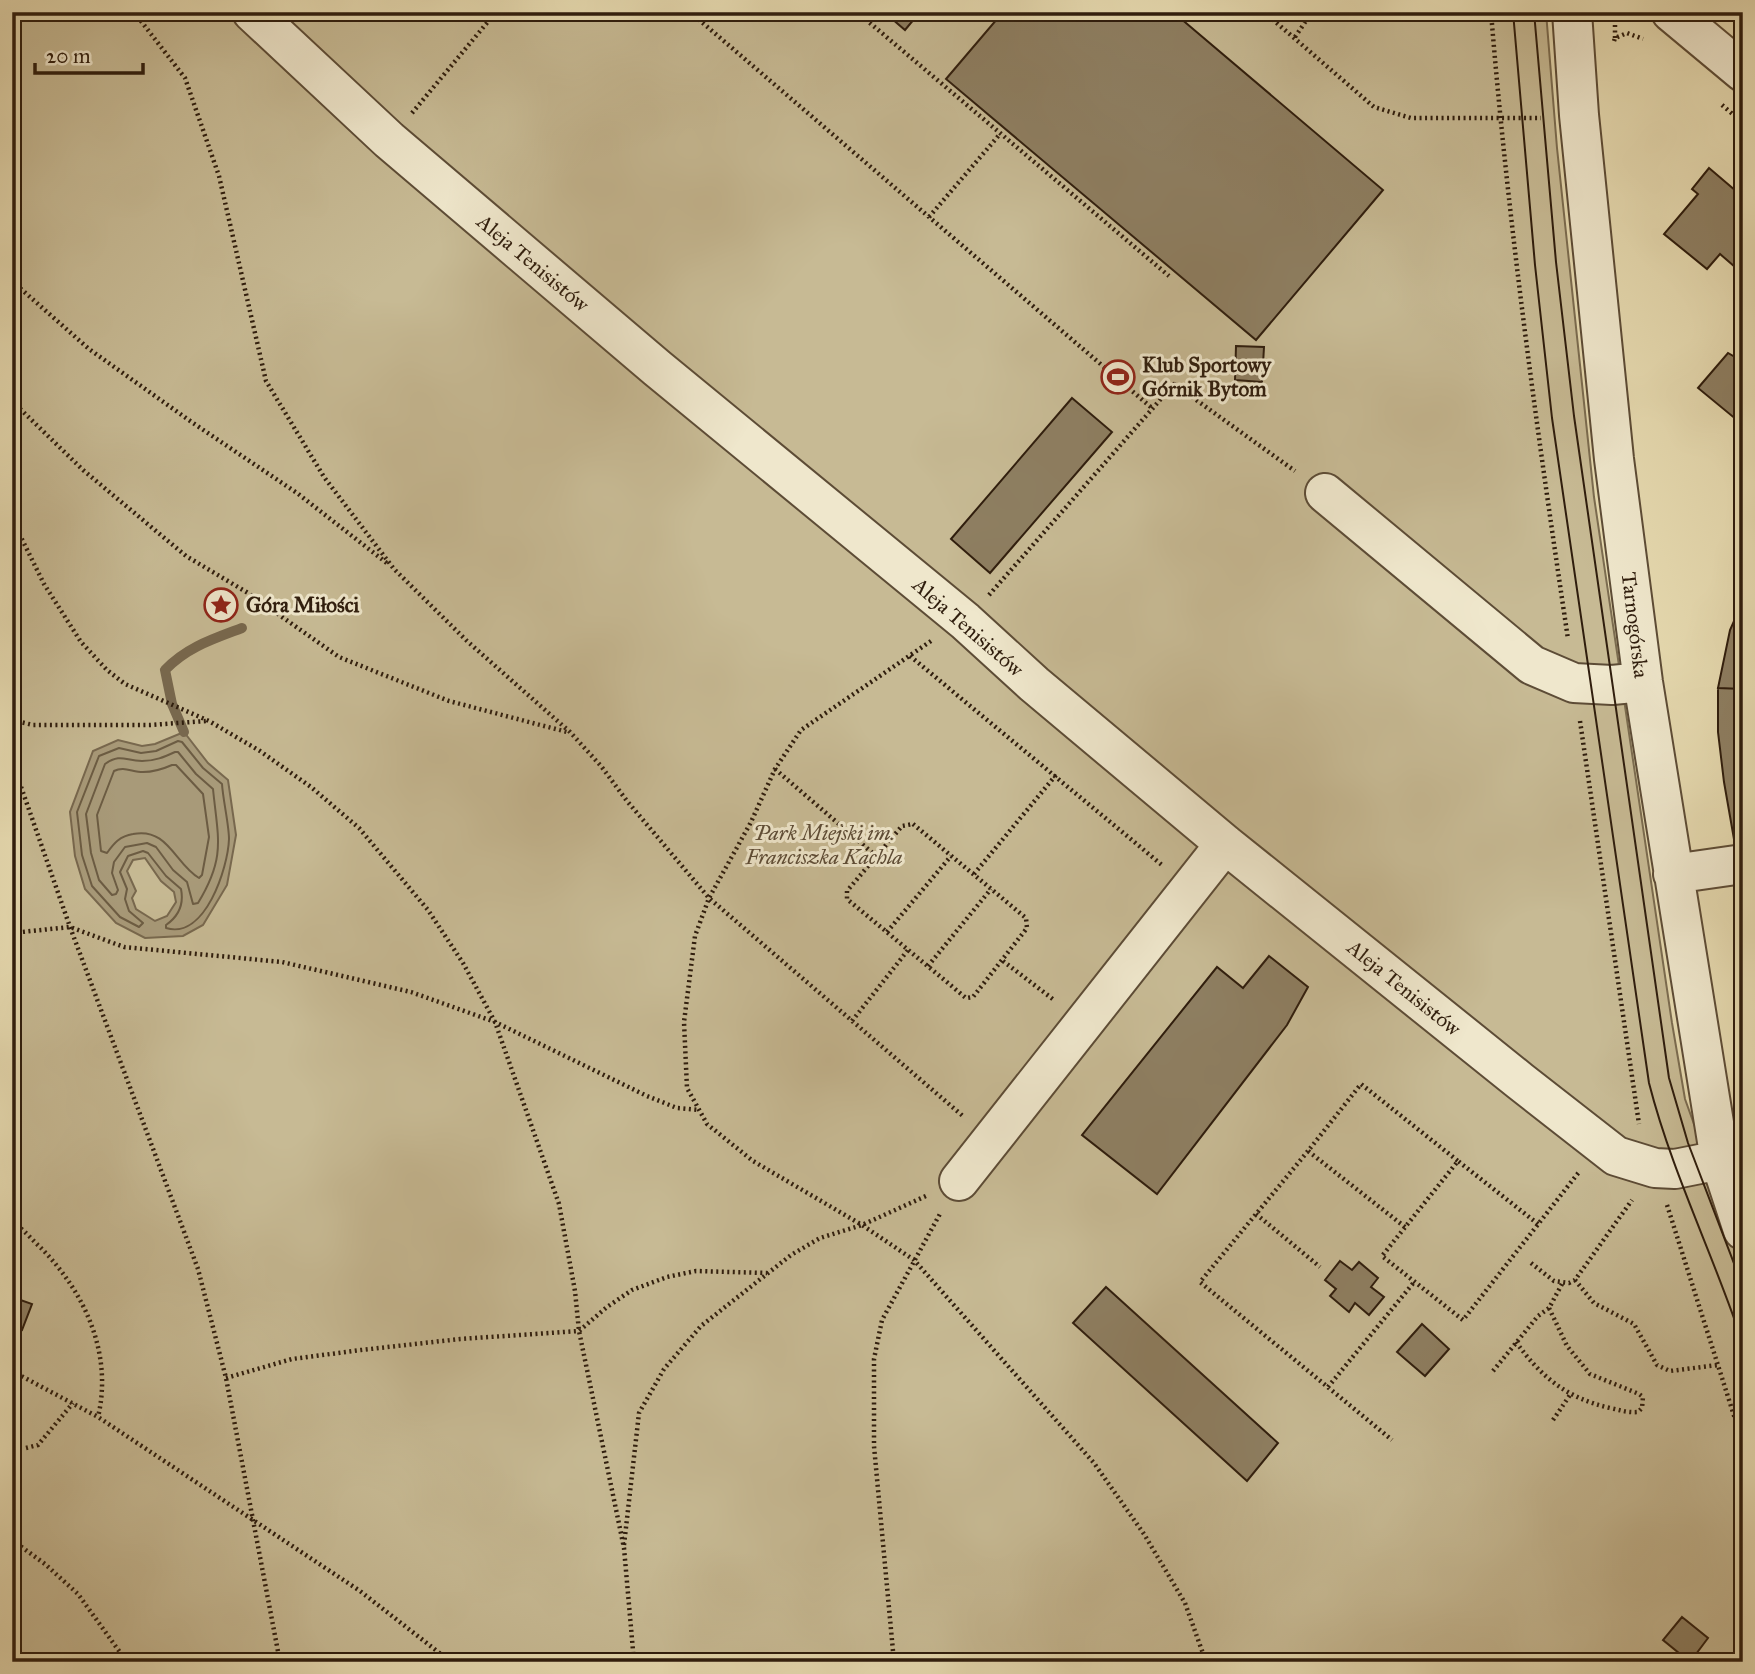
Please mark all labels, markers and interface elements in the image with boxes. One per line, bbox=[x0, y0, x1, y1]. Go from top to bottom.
scale bar bbox=[35, 32, 144, 76]
text: 20 m bbox=[46, 43, 91, 69]
street label: Aleja Tenisistów bbox=[471, 208, 595, 318]
place label: Klub Sportowy Górnik Bytom bbox=[1142, 352, 1272, 402]
sports icon: Klub Sportowy Górnik Bytom bbox=[1099, 358, 1137, 396]
street label: Aleja Tenisistów bbox=[906, 571, 1029, 682]
street label: Tarnogórska bbox=[1616, 571, 1654, 680]
place icon: Góra Miłości bbox=[202, 586, 240, 624]
place label: Góra Miłości bbox=[246, 592, 360, 618]
park label: Park Miejski im. Franciszka Kachla bbox=[744, 820, 903, 870]
street label: Aleja Tenisistów bbox=[1341, 934, 1466, 1042]

